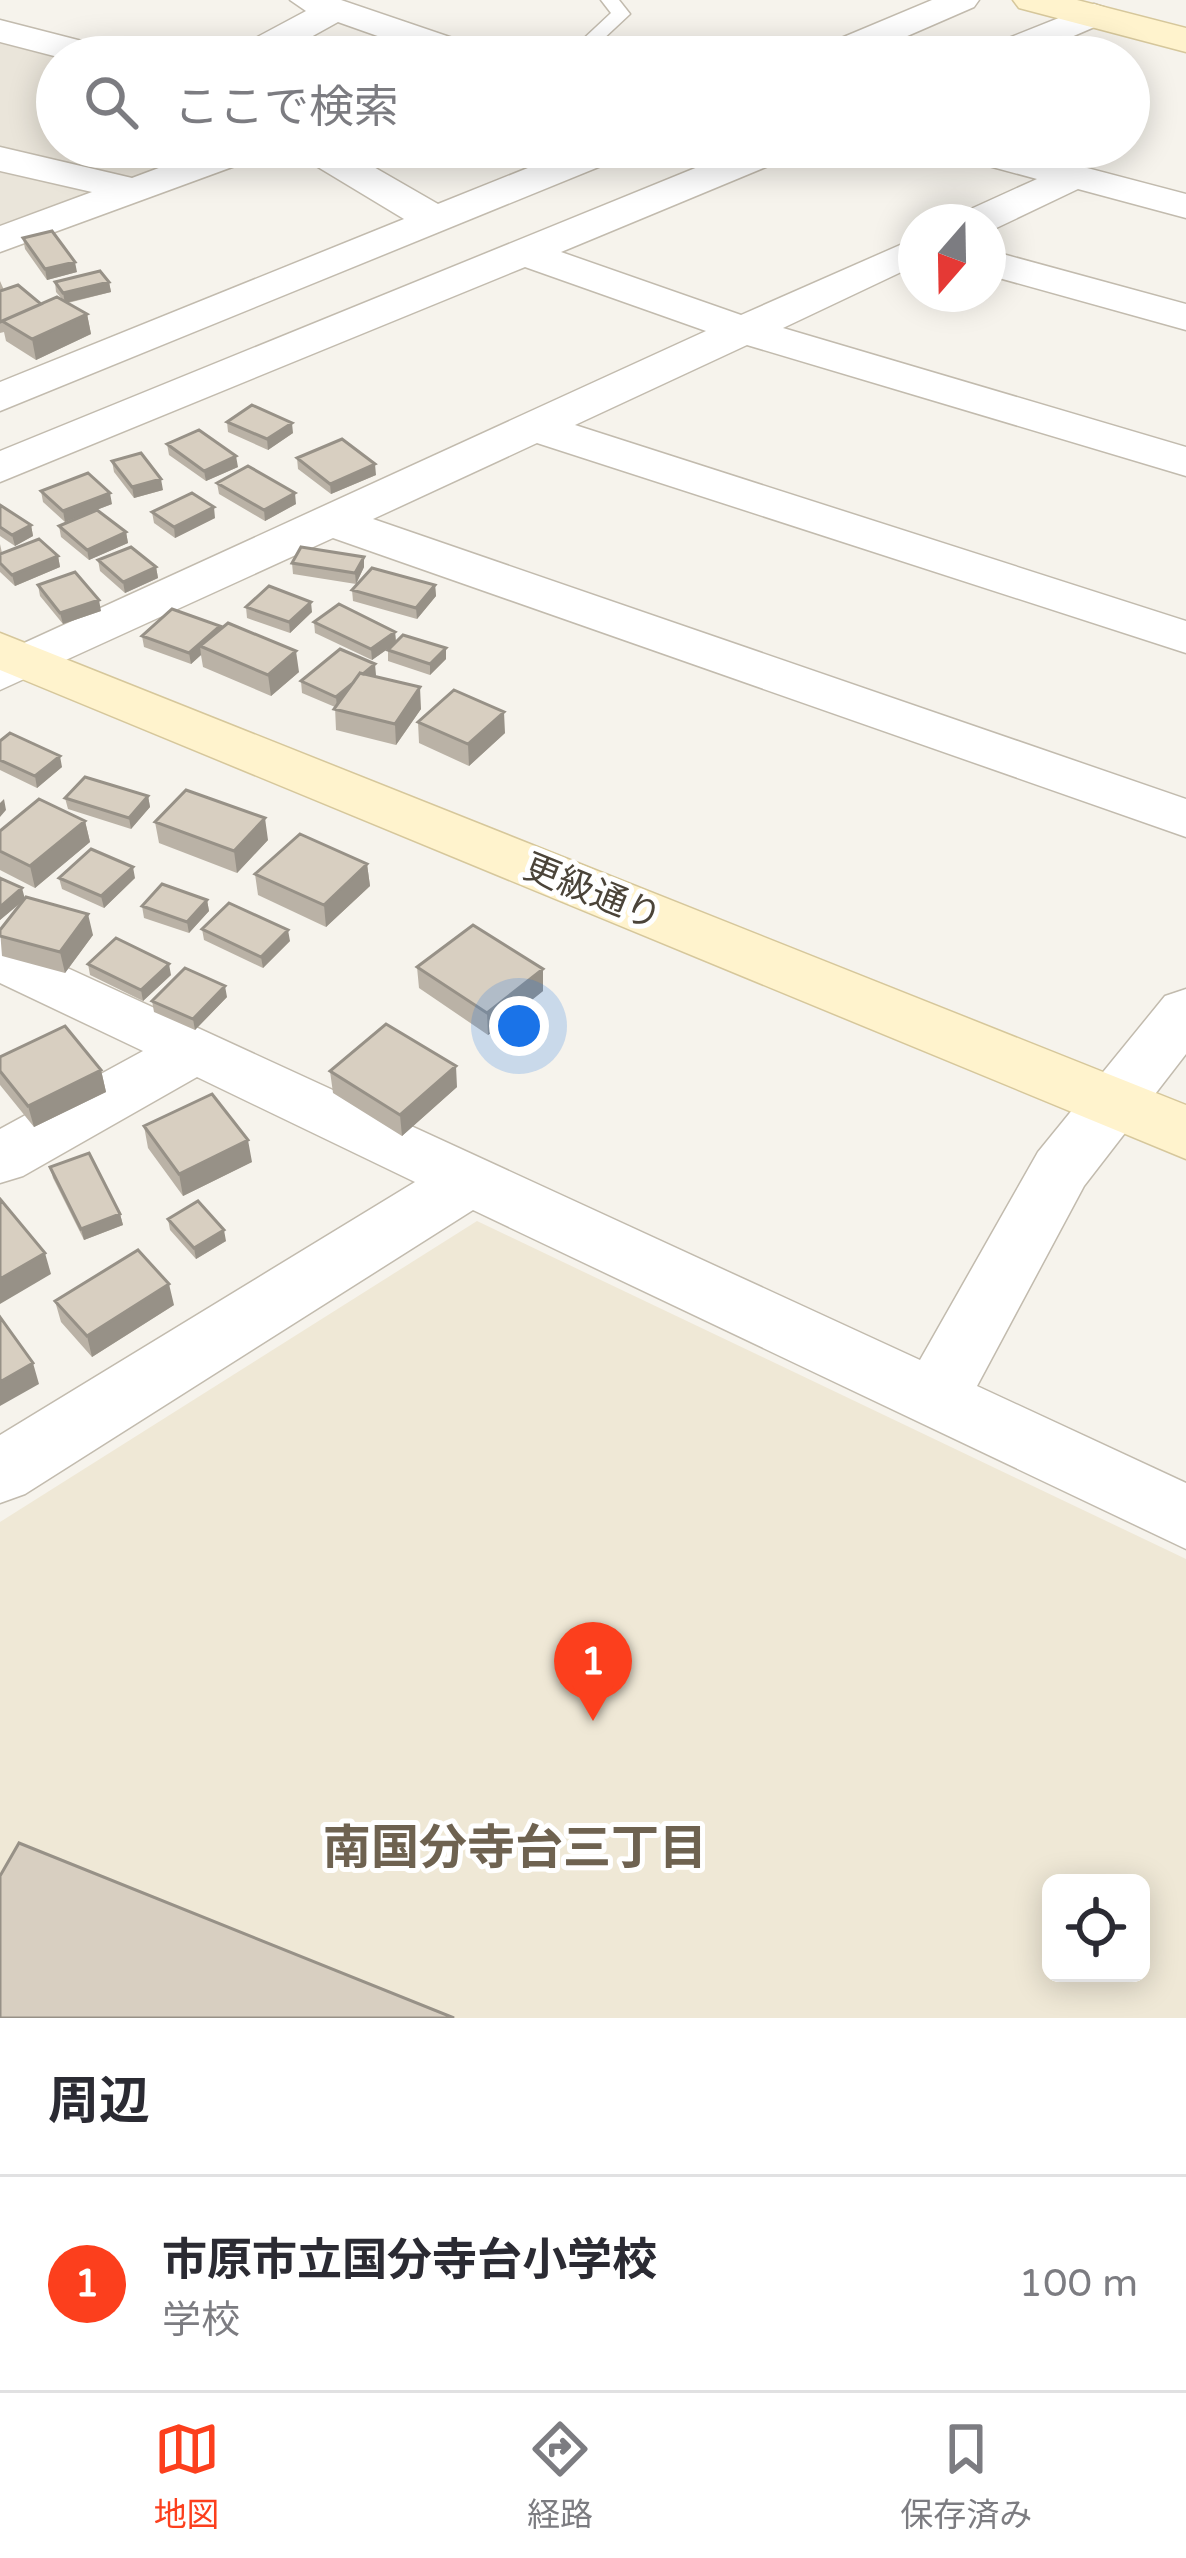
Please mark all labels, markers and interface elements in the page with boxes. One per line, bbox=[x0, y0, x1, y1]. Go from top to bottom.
search box bbox=[36, 36, 1150, 168]
icon: search bbox=[78, 69, 144, 135]
text: ここで検索 bbox=[174, 81, 399, 135]
north arrow bbox=[898, 204, 1006, 312]
street label: 更級通り bbox=[518, 845, 667, 939]
your location bbox=[489, 996, 549, 1056]
pin: 1 bbox=[554, 1622, 632, 1721]
district label: 南国分寺台三丁目 bbox=[323, 1820, 707, 1878]
map controls bbox=[1042, 1874, 1150, 1982]
button: locate bbox=[1042, 1874, 1150, 1982]
text: 周辺 bbox=[48, 2071, 150, 2133]
text: 市原市立国分寺台小学校 bbox=[162, 2234, 657, 2288]
text: 1 bbox=[75, 2260, 99, 2307]
text: 100 m bbox=[1019, 2260, 1138, 2307]
text: 学校 bbox=[162, 2297, 240, 2344]
tab: 地図 bbox=[154, 2416, 220, 2536]
tab: 経路 bbox=[527, 2416, 593, 2536]
tab: 保存済み bbox=[900, 2416, 1032, 2536]

